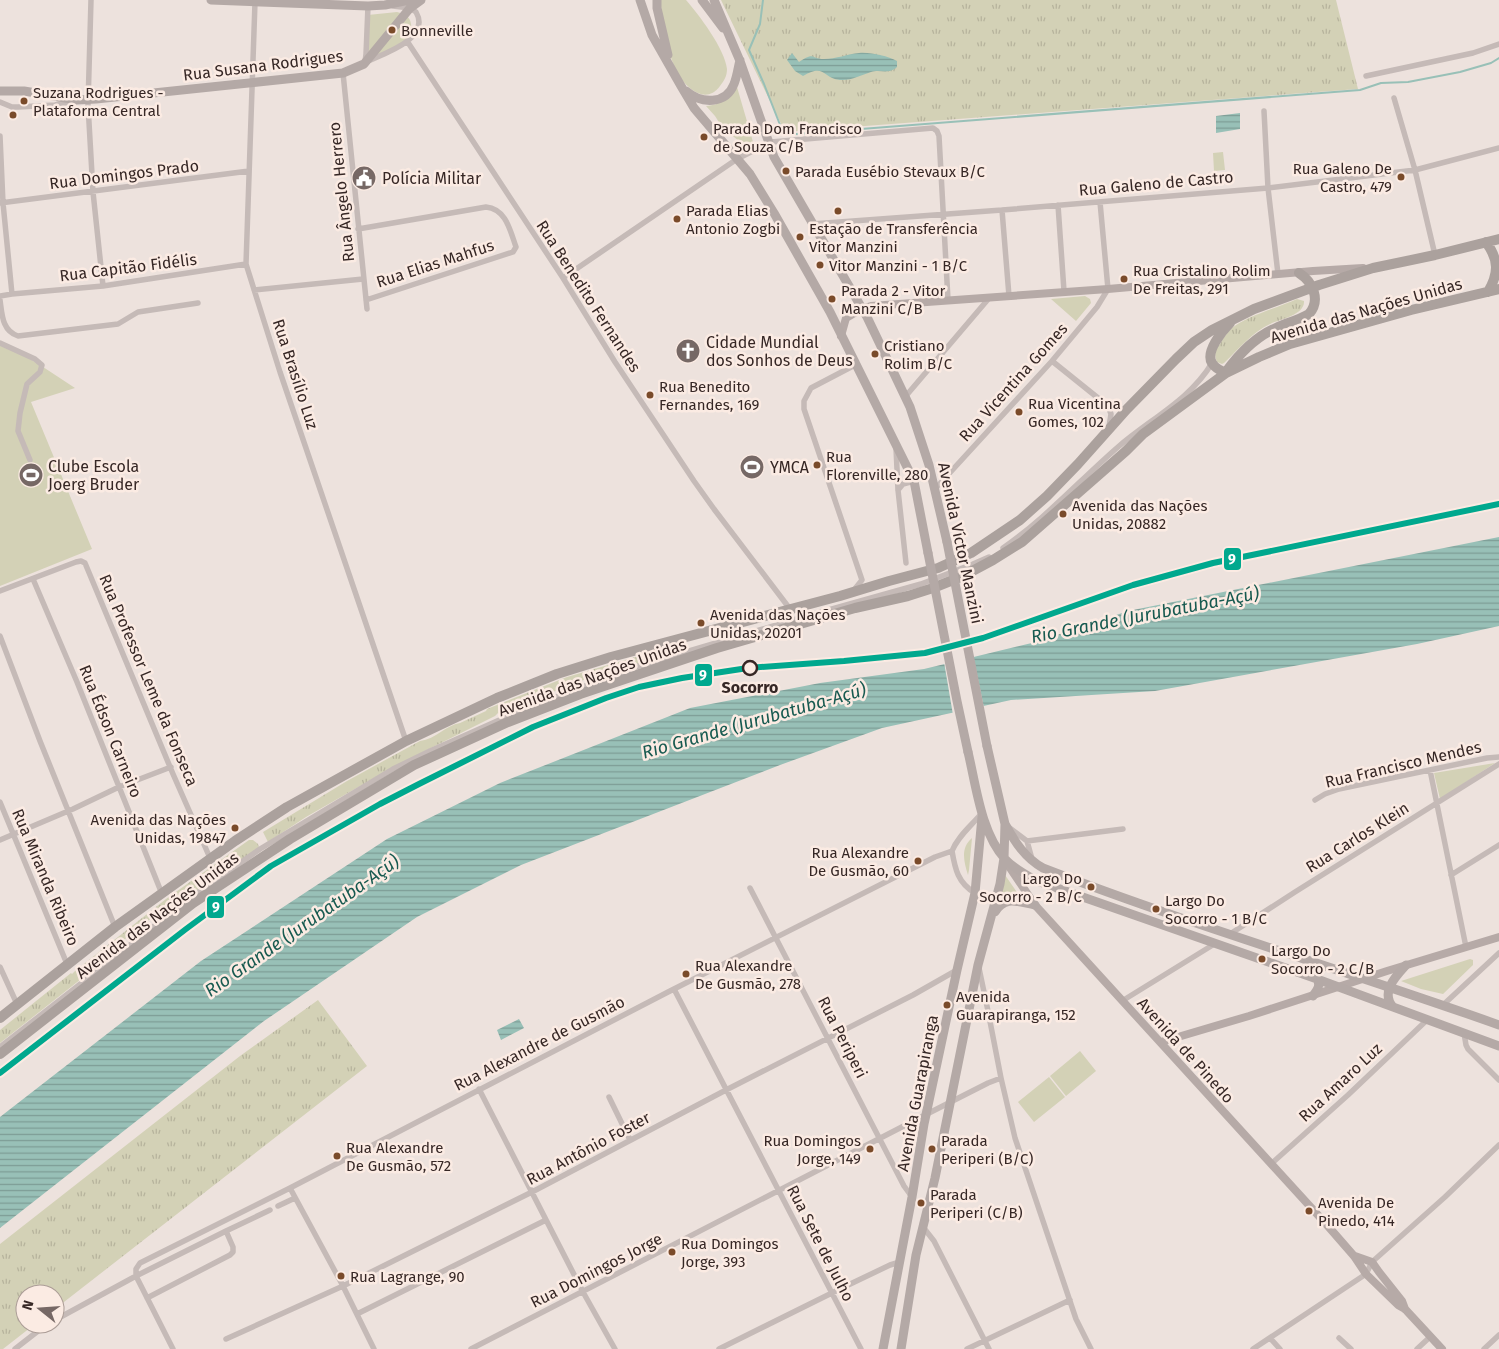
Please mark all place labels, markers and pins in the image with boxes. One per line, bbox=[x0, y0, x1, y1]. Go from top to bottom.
place label: Bonneville bbox=[401, 22, 473, 40]
marker: Bonneville bbox=[387, 25, 397, 35]
place label: Suzana Rodrigues - Plataforma Central bbox=[33, 84, 164, 120]
marker: Suzana Rodrigues - Plataforma Central bbox=[19, 96, 29, 106]
unlabelled marker bbox=[8, 110, 18, 120]
place label: Parada Dom Francisco de Souza C/B bbox=[713, 120, 862, 156]
marker: Parada Dom Francisco de Souza C/B bbox=[699, 132, 709, 142]
place label: Rua Galeno De Castro, 479 bbox=[1293, 160, 1392, 196]
place label: Parada Eusébio Stevaux B/C bbox=[795, 163, 986, 181]
public building icon: Polícia Militar bbox=[351, 165, 377, 191]
marker: Parada Eusébio Stevaux B/C bbox=[781, 166, 791, 176]
place label: Polícia Militar bbox=[382, 169, 482, 188]
marker: Rua Galeno De Castro, 479 bbox=[1396, 172, 1406, 182]
place label: Parada Elias Antonio Zogbi bbox=[686, 202, 780, 238]
unlabelled marker bbox=[833, 206, 843, 216]
marker: Parada Elias Antonio Zogbi bbox=[672, 214, 682, 224]
place label: Estação de Transferência Vitor Manzini bbox=[809, 220, 978, 256]
marker: Estação de Transferência Vitor Manzini bbox=[795, 232, 805, 242]
place label: Vitor Manzini - 1 B/C bbox=[829, 257, 968, 275]
marker: Vitor Manzini - 1 B/C bbox=[815, 260, 825, 270]
place label: Rua Cristalino Rolim De Freitas, 291 bbox=[1133, 262, 1271, 298]
marker: Rua Cristalino Rolim De Freitas, 291 bbox=[1119, 274, 1129, 284]
place label: Parada 2 - Vitor Manzini C/B bbox=[841, 282, 946, 318]
marker: Parada 2 - Vitor Manzini C/B bbox=[827, 294, 837, 304]
place label: Cidade Mundial dos Sonhos de Deus bbox=[706, 333, 853, 370]
place label: Cristiano Rolim B/C bbox=[884, 337, 953, 373]
church icon: Cidade Mundial dos Sonhos de Deus bbox=[675, 338, 701, 364]
marker: Cristiano Rolim B/C bbox=[870, 349, 880, 359]
place label: Rua Benedito Fernandes, 169 bbox=[659, 378, 760, 414]
marker: Rua Benedito Fernandes, 169 bbox=[645, 390, 655, 400]
place label: Rua Vicentina Gomes, 102 bbox=[1028, 395, 1121, 431]
marker: Rua Vicentina Gomes, 102 bbox=[1014, 407, 1024, 417]
place label: Rua Florenville, 280 bbox=[826, 448, 928, 484]
sports icon: YMCA bbox=[739, 454, 765, 480]
place label: Clube Escola Joerg Bruder bbox=[48, 457, 140, 494]
place label: YMCA bbox=[770, 458, 810, 477]
marker: Rua Florenville, 280 bbox=[812, 460, 822, 470]
sports icon: Clube Escola Joerg Bruder bbox=[18, 462, 44, 488]
place label: Avenida das Nações Unidas, 20882 bbox=[1072, 497, 1207, 533]
marker: Avenida das Nações Unidas, 20882 bbox=[1058, 509, 1068, 519]
place label: Avenida das Nações Unidas, 20201 bbox=[710, 606, 845, 642]
marker: Avenida das Nações Unidas, 20201 bbox=[696, 618, 706, 628]
marker: Socorro bbox=[742, 660, 758, 676]
place label: Socorro bbox=[722, 678, 778, 697]
place label: Avenida das Nações Unidas, 19847 bbox=[91, 811, 226, 847]
marker: Avenida das Nações Unidas, 19847 bbox=[230, 823, 240, 833]
place label: Rua Alexandre De Gusmão, 60 bbox=[808, 844, 909, 880]
marker: Rua Alexandre De Gusmão, 60 bbox=[913, 856, 923, 866]
place label: Largo Do Socorro - 2 B/C bbox=[979, 870, 1083, 906]
marker: Largo Do Socorro - 2 B/C bbox=[1086, 882, 1096, 892]
place label: Largo Do Socorro - 1 B/C bbox=[1165, 892, 1268, 928]
marker: Largo Do Socorro - 1 B/C bbox=[1151, 904, 1161, 914]
place label: Largo Do Socorro - 2 C/B bbox=[1271, 942, 1374, 978]
marker: Largo Do Socorro - 2 C/B bbox=[1257, 954, 1267, 964]
place label: Rua Alexandre De Gusmão, 278 bbox=[695, 957, 801, 993]
marker: Rua Alexandre De Gusmão, 278 bbox=[681, 969, 691, 979]
place label: Avenida Guarapiranga, 152 bbox=[956, 988, 1076, 1024]
marker: Avenida Guarapiranga, 152 bbox=[942, 1000, 952, 1010]
place label: Rua Domingos Jorge, 149 bbox=[763, 1132, 861, 1168]
place label: Parada Periperi (B/C) bbox=[941, 1132, 1033, 1168]
place label: Rua Alexandre De Gusmão, 572 bbox=[346, 1139, 451, 1175]
marker: Rua Domingos Jorge, 149 bbox=[865, 1144, 875, 1154]
marker: Parada Periperi (B/C) bbox=[927, 1144, 937, 1154]
marker: Rua Alexandre De Gusmão, 572 bbox=[332, 1151, 342, 1161]
place label: Parada Periperi (C/B) bbox=[930, 1186, 1023, 1222]
place label: Avenida De Pinedo, 414 bbox=[1318, 1194, 1395, 1230]
marker: Parada Periperi (C/B) bbox=[916, 1198, 926, 1208]
marker: Avenida De Pinedo, 414 bbox=[1304, 1206, 1314, 1216]
place label: Rua Domingos Jorge, 393 bbox=[681, 1235, 779, 1271]
marker: Rua Domingos Jorge, 393 bbox=[667, 1247, 677, 1257]
place label: Rua Lagrange, 90 bbox=[350, 1268, 465, 1286]
marker: Rua Lagrange, 90 bbox=[336, 1271, 346, 1281]

